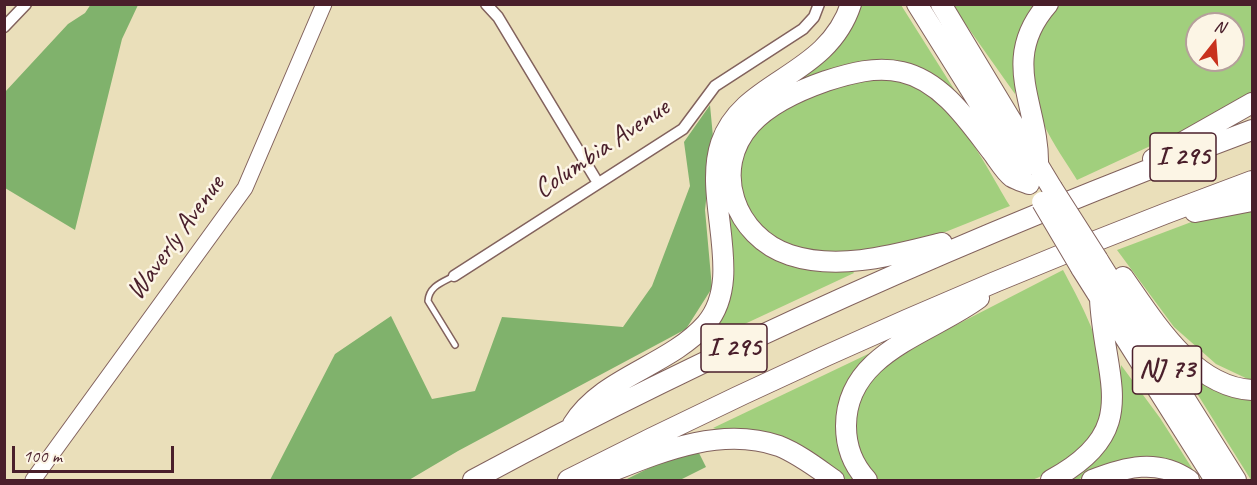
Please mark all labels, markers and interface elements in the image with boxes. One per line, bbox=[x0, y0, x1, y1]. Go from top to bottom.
north arrow bbox=[1185, 12, 1245, 72]
text: N bbox=[1212, 16, 1227, 38]
street label: Columbia Avenue bbox=[528, 91, 676, 207]
road number: I 295 bbox=[1150, 133, 1216, 181]
street label: Waverly Avenue bbox=[120, 169, 232, 307]
road number: I 295 bbox=[701, 324, 767, 372]
road number: NJ 73 bbox=[1132, 346, 1202, 394]
scale bar bbox=[15, 434, 177, 472]
text: 100 m bbox=[23, 445, 62, 467]

